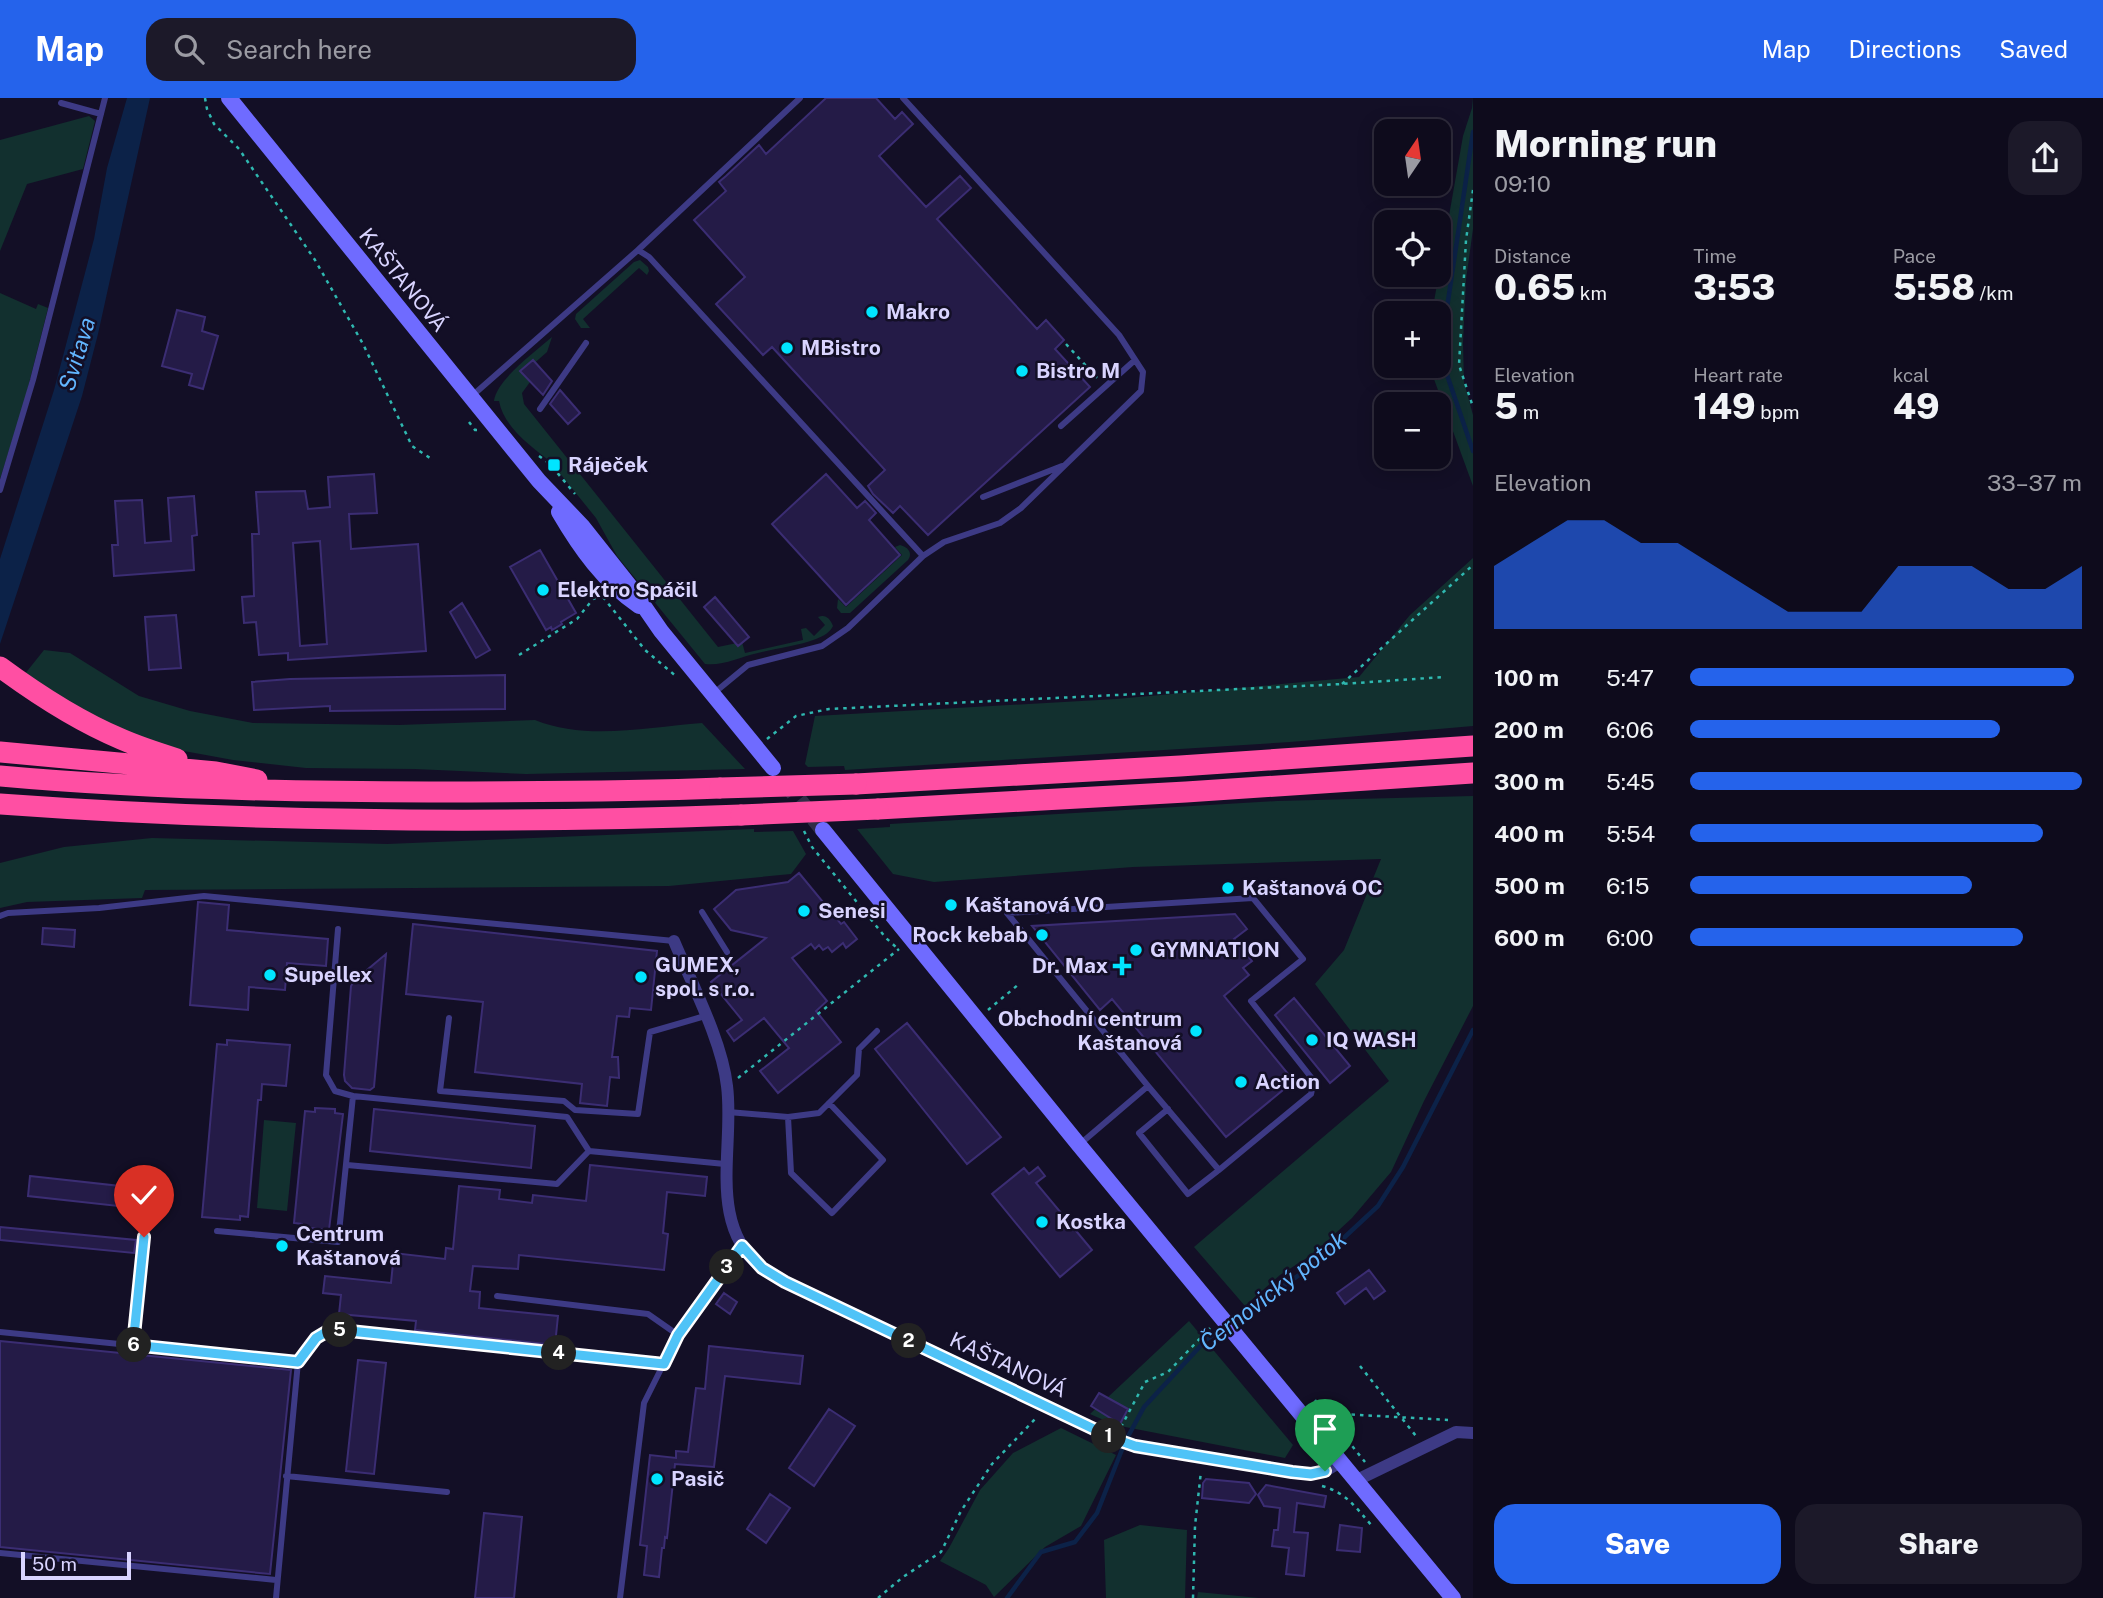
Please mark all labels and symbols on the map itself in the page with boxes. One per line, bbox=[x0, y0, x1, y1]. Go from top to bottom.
north arrow bbox=[1374, 119, 1451, 196]
street label: KAŠTANOVÁ bbox=[354, 223, 453, 337]
place label: Makro bbox=[886, 299, 950, 324]
marker: Makro bbox=[864, 304, 880, 320]
water label: Svitava bbox=[53, 314, 100, 394]
place label: MBistro bbox=[801, 335, 881, 360]
marker: MBistro bbox=[779, 340, 795, 356]
place label: Bistro M bbox=[1036, 358, 1120, 383]
marker: Bistro M bbox=[1014, 363, 1030, 379]
place label: Ráječek bbox=[568, 452, 648, 477]
marker: Ráječek bbox=[546, 457, 562, 473]
place label: Elektro Spáčil bbox=[557, 577, 698, 602]
marker: Elektro Spáčil bbox=[535, 582, 551, 598]
place label: Kaštanová OC bbox=[1242, 875, 1383, 900]
marker: Kaštanová OC bbox=[1220, 880, 1236, 896]
place label: Kaštanová VO bbox=[965, 892, 1104, 917]
marker: Kaštanová VO bbox=[943, 897, 959, 913]
place label: Senesi bbox=[818, 898, 886, 923]
marker: Senesi bbox=[796, 903, 812, 919]
place label: Rock kebab bbox=[912, 922, 1028, 947]
marker: Rock kebab bbox=[1034, 927, 1050, 943]
place label: GYMNATION bbox=[1150, 937, 1280, 962]
marker: GYMNATION bbox=[1128, 942, 1144, 958]
place label: GUMEX, spol. s r.o. bbox=[655, 952, 755, 1001]
place label: Dr. Max bbox=[1032, 953, 1108, 978]
marker: Dr. Max bbox=[1114, 958, 1130, 974]
place label: Supellex bbox=[284, 962, 372, 987]
marker: Supellex bbox=[262, 967, 278, 983]
marker: GUMEX, spol. s r.o. bbox=[633, 969, 649, 985]
place label: Obchodní centrum Kaštanová bbox=[998, 1006, 1182, 1055]
marker: Obchodní centrum Kaštanová bbox=[1188, 1023, 1204, 1039]
place label: IQ WASH bbox=[1326, 1027, 1417, 1052]
marker: IQ WASH bbox=[1304, 1032, 1320, 1048]
place label: Action bbox=[1255, 1069, 1320, 1094]
marker: Action bbox=[1233, 1074, 1249, 1090]
pin bbox=[114, 1165, 174, 1237]
place label: Kostka bbox=[1056, 1209, 1126, 1234]
marker: Kostka bbox=[1034, 1214, 1050, 1230]
place label: Centrum Kaštanová bbox=[296, 1221, 401, 1270]
water label: Černovický potok bbox=[1194, 1225, 1352, 1356]
marker: Centrum Kaštanová bbox=[274, 1238, 290, 1254]
pin: 3 bbox=[710, 1250, 744, 1284]
pin: 5 bbox=[322, 1312, 358, 1348]
pin: 2 bbox=[892, 1324, 926, 1358]
street label: KAŠTANOVÁ bbox=[946, 1327, 1071, 1403]
pin: 6 bbox=[116, 1328, 152, 1362]
pin: 4 bbox=[542, 1336, 576, 1370]
pin bbox=[1295, 1399, 1355, 1471]
pin: 1 bbox=[1092, 1418, 1126, 1454]
place label: Pasič bbox=[671, 1466, 724, 1491]
marker: Pasič bbox=[649, 1471, 665, 1487]
scale bar bbox=[21, 1549, 131, 1581]

